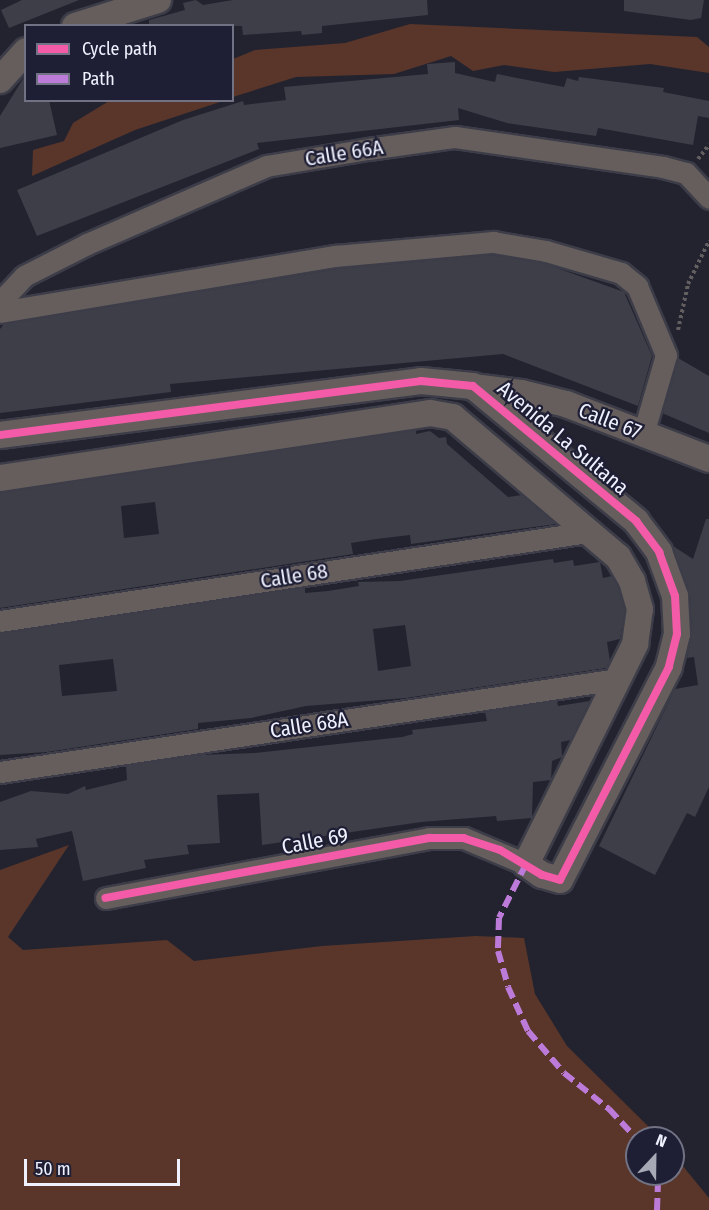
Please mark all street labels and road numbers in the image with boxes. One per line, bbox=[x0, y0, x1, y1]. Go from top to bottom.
street label: Calle 66A bbox=[303, 134, 385, 172]
street label: Avenida La Sultana bbox=[492, 376, 634, 500]
street label: Calle 67 bbox=[575, 398, 645, 444]
street label: Calle 68 bbox=[259, 558, 329, 594]
street label: Calle 68A bbox=[268, 706, 350, 744]
street label: Calle 69 bbox=[280, 822, 350, 860]

